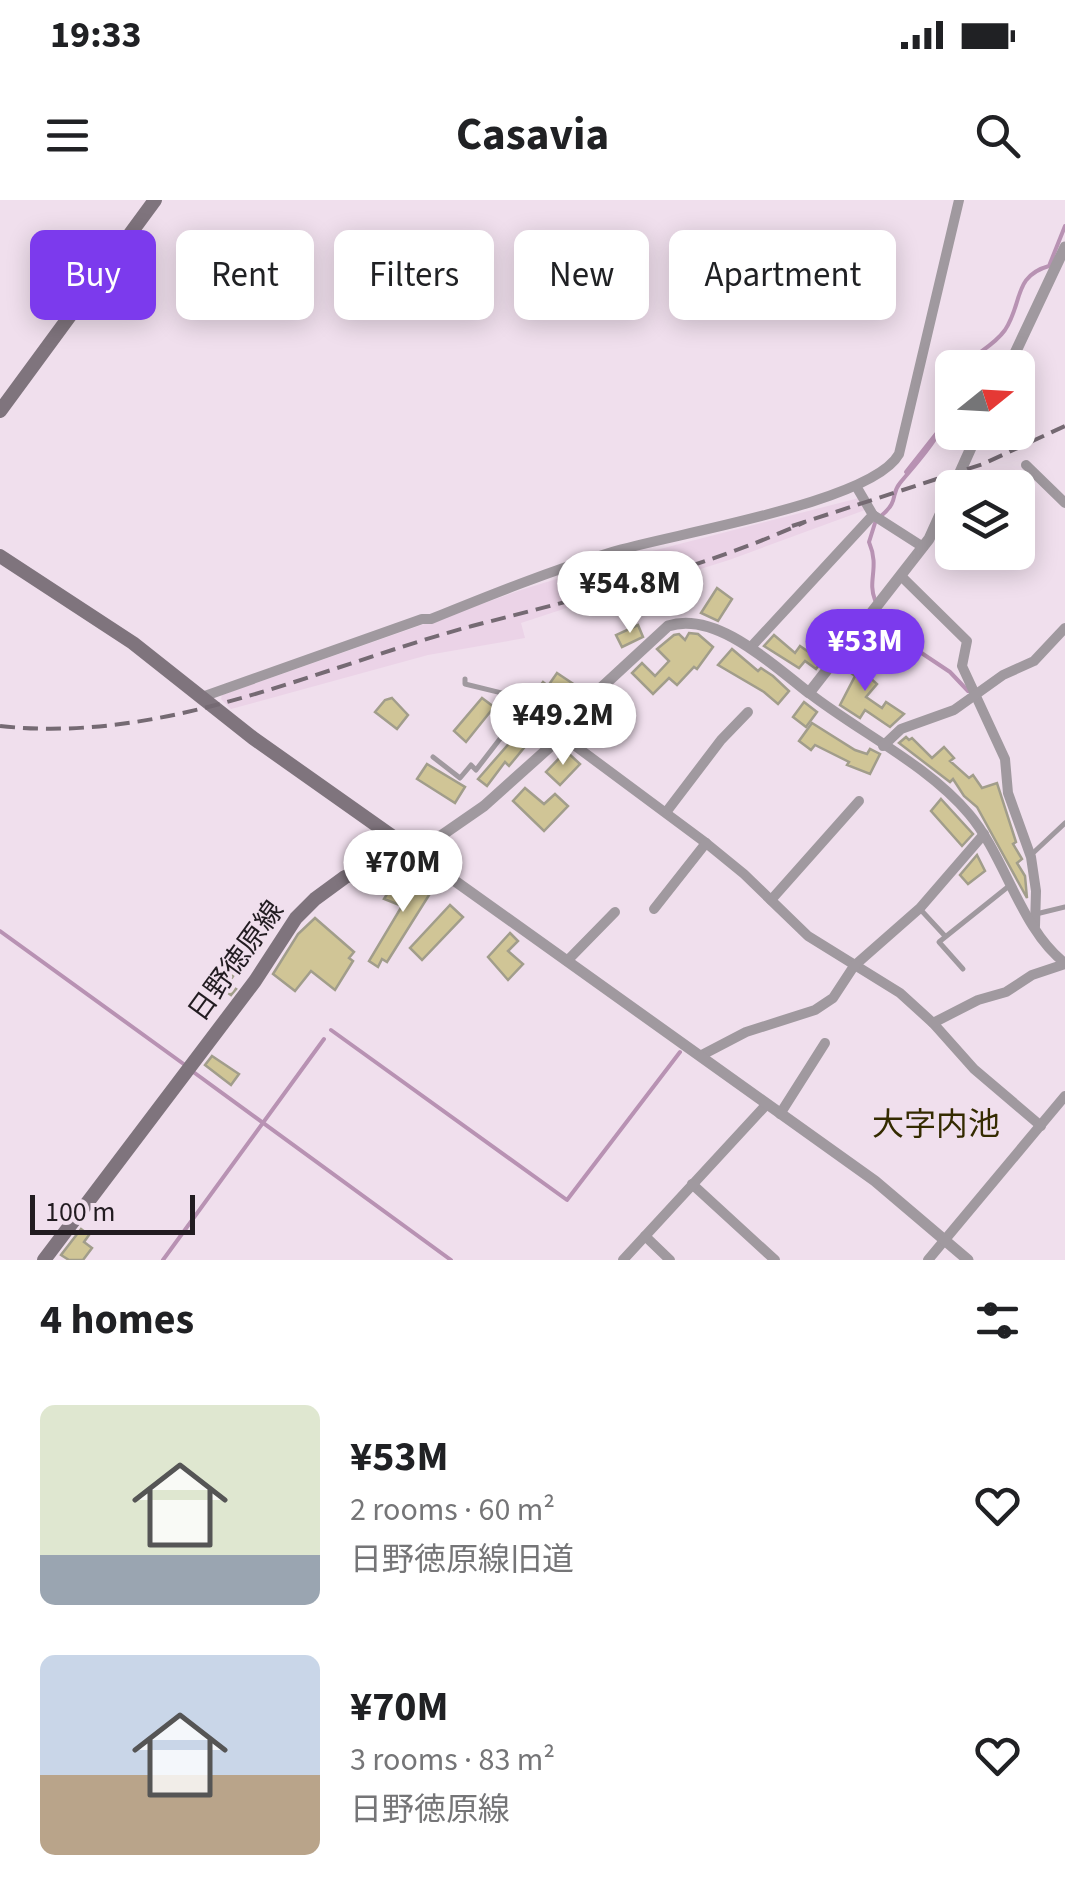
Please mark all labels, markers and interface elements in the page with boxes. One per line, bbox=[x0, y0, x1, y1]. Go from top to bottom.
text: 19:33 bbox=[50, 8, 142, 62]
text: Casavia bbox=[456, 103, 609, 167]
icon: menu bbox=[40, 108, 95, 163]
icon: search bbox=[970, 108, 1025, 163]
chip: Buy bbox=[30, 230, 156, 320]
chip: Rent bbox=[176, 230, 314, 320]
chip: Filters bbox=[334, 230, 494, 320]
chip: New bbox=[514, 230, 649, 320]
chip: Apartment bbox=[669, 230, 896, 320]
north arrow bbox=[935, 350, 1035, 450]
map controls bbox=[935, 350, 1035, 570]
button: layers bbox=[935, 470, 1035, 570]
pin: ¥54.8M bbox=[549, 551, 711, 636]
text: ¥54.8M bbox=[579, 560, 681, 606]
pin: ¥53M bbox=[806, 609, 924, 694]
text: ¥53M bbox=[827, 618, 903, 664]
pin: ¥49.2M bbox=[482, 683, 644, 768]
text: ¥49.2M bbox=[512, 692, 614, 738]
pin: ¥70M bbox=[344, 830, 462, 915]
text: ¥70M bbox=[365, 839, 441, 885]
street label: 日野徳原線 bbox=[179, 893, 293, 1029]
district label: 大字内池 bbox=[872, 1102, 1000, 1148]
scale bar bbox=[30, 1190, 195, 1234]
text: 100 m bbox=[45, 1192, 116, 1232]
text: 4 homes bbox=[40, 1290, 194, 1350]
icon: filters bbox=[970, 1293, 1025, 1348]
text: ¥53M bbox=[350, 1427, 449, 1487]
icon: home bbox=[120, 1445, 240, 1565]
icon: heart bbox=[970, 1478, 1025, 1533]
text: 2 rooms · 60 m² bbox=[350, 1487, 555, 1533]
text: 日野徳原線旧道 bbox=[350, 1537, 574, 1583]
text: ¥70M bbox=[350, 1677, 449, 1737]
icon: home bbox=[120, 1695, 240, 1815]
icon: heart bbox=[970, 1728, 1025, 1783]
text: 3 rooms · 83 m² bbox=[350, 1737, 555, 1783]
text: 日野徳原線 bbox=[350, 1787, 510, 1833]

